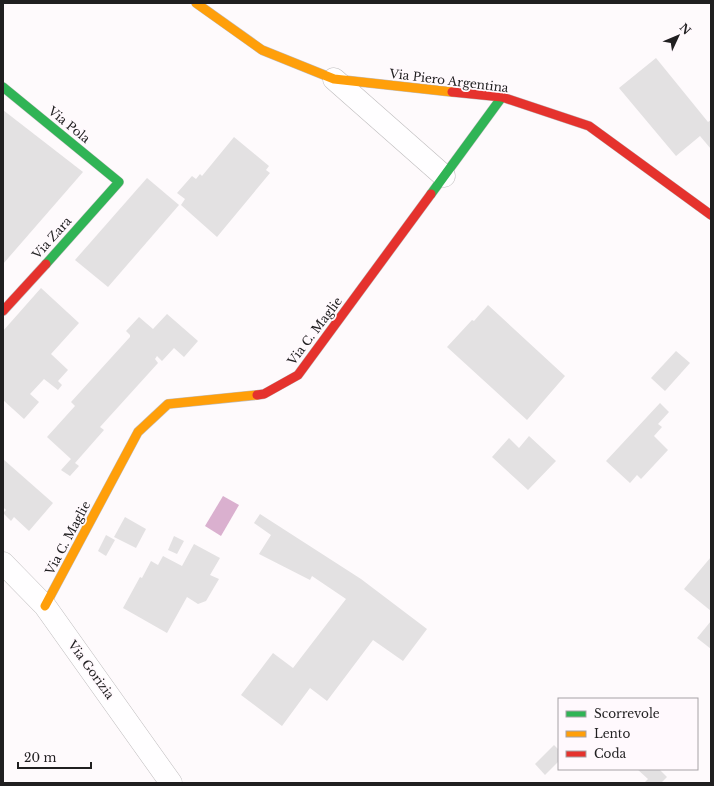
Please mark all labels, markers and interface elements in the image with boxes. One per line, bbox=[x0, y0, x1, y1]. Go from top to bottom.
north arrow bbox=[658, 16, 698, 56]
text: N bbox=[677, 20, 694, 38]
street label: Via Piero Argentina bbox=[388, 66, 510, 95]
street label: Via Pola bbox=[45, 103, 94, 146]
street label: Via Zara bbox=[28, 213, 75, 263]
street label: Via C. Maglie bbox=[284, 294, 345, 369]
street label: Via C. Maglie bbox=[41, 498, 93, 578]
street label: Via Gorizia bbox=[65, 637, 118, 702]
legend bbox=[558, 698, 698, 770]
text: Scorrevole bbox=[594, 706, 660, 721]
text: Lento bbox=[594, 726, 630, 741]
scale bar bbox=[18, 744, 91, 770]
text: Coda bbox=[594, 746, 627, 761]
text: 20 m bbox=[24, 750, 56, 765]

